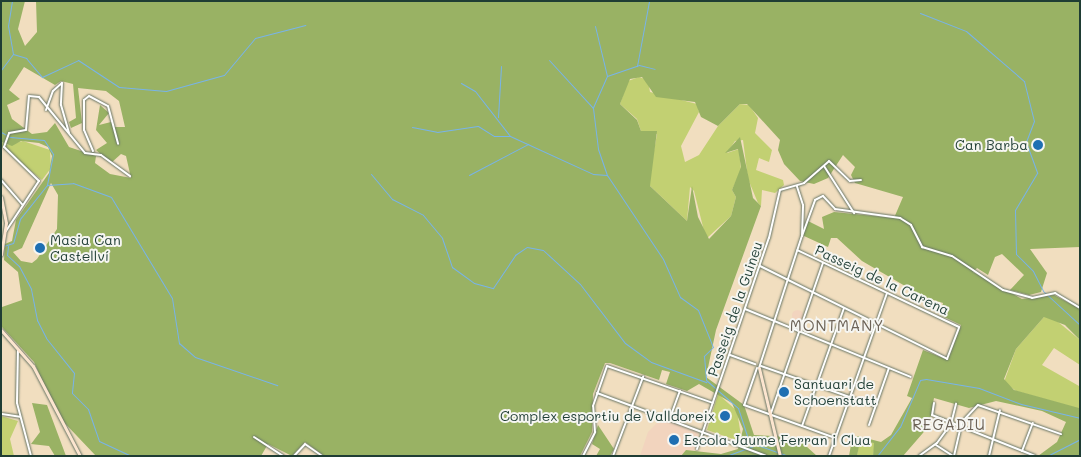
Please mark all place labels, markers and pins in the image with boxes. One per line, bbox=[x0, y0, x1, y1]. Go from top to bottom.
place label: Can Barba bbox=[955, 137, 1028, 153]
marker: Can Barba bbox=[1032, 139, 1044, 151]
place label: Masia Can Castellví bbox=[50, 232, 121, 264]
marker: Masia Can Castellví bbox=[34, 242, 46, 254]
place label: Santuari de Schoenstatt bbox=[794, 376, 877, 408]
marker: Santuari de Schoenstatt bbox=[778, 386, 790, 398]
place label: Complex esportiu de Valldoreix bbox=[500, 408, 715, 424]
marker: Complex esportiu de Valldoreix bbox=[719, 410, 731, 422]
place label: Escola Jaume Ferran i Clua bbox=[684, 432, 871, 448]
marker: Escola Jaume Ferran i Clua bbox=[668, 434, 680, 446]

